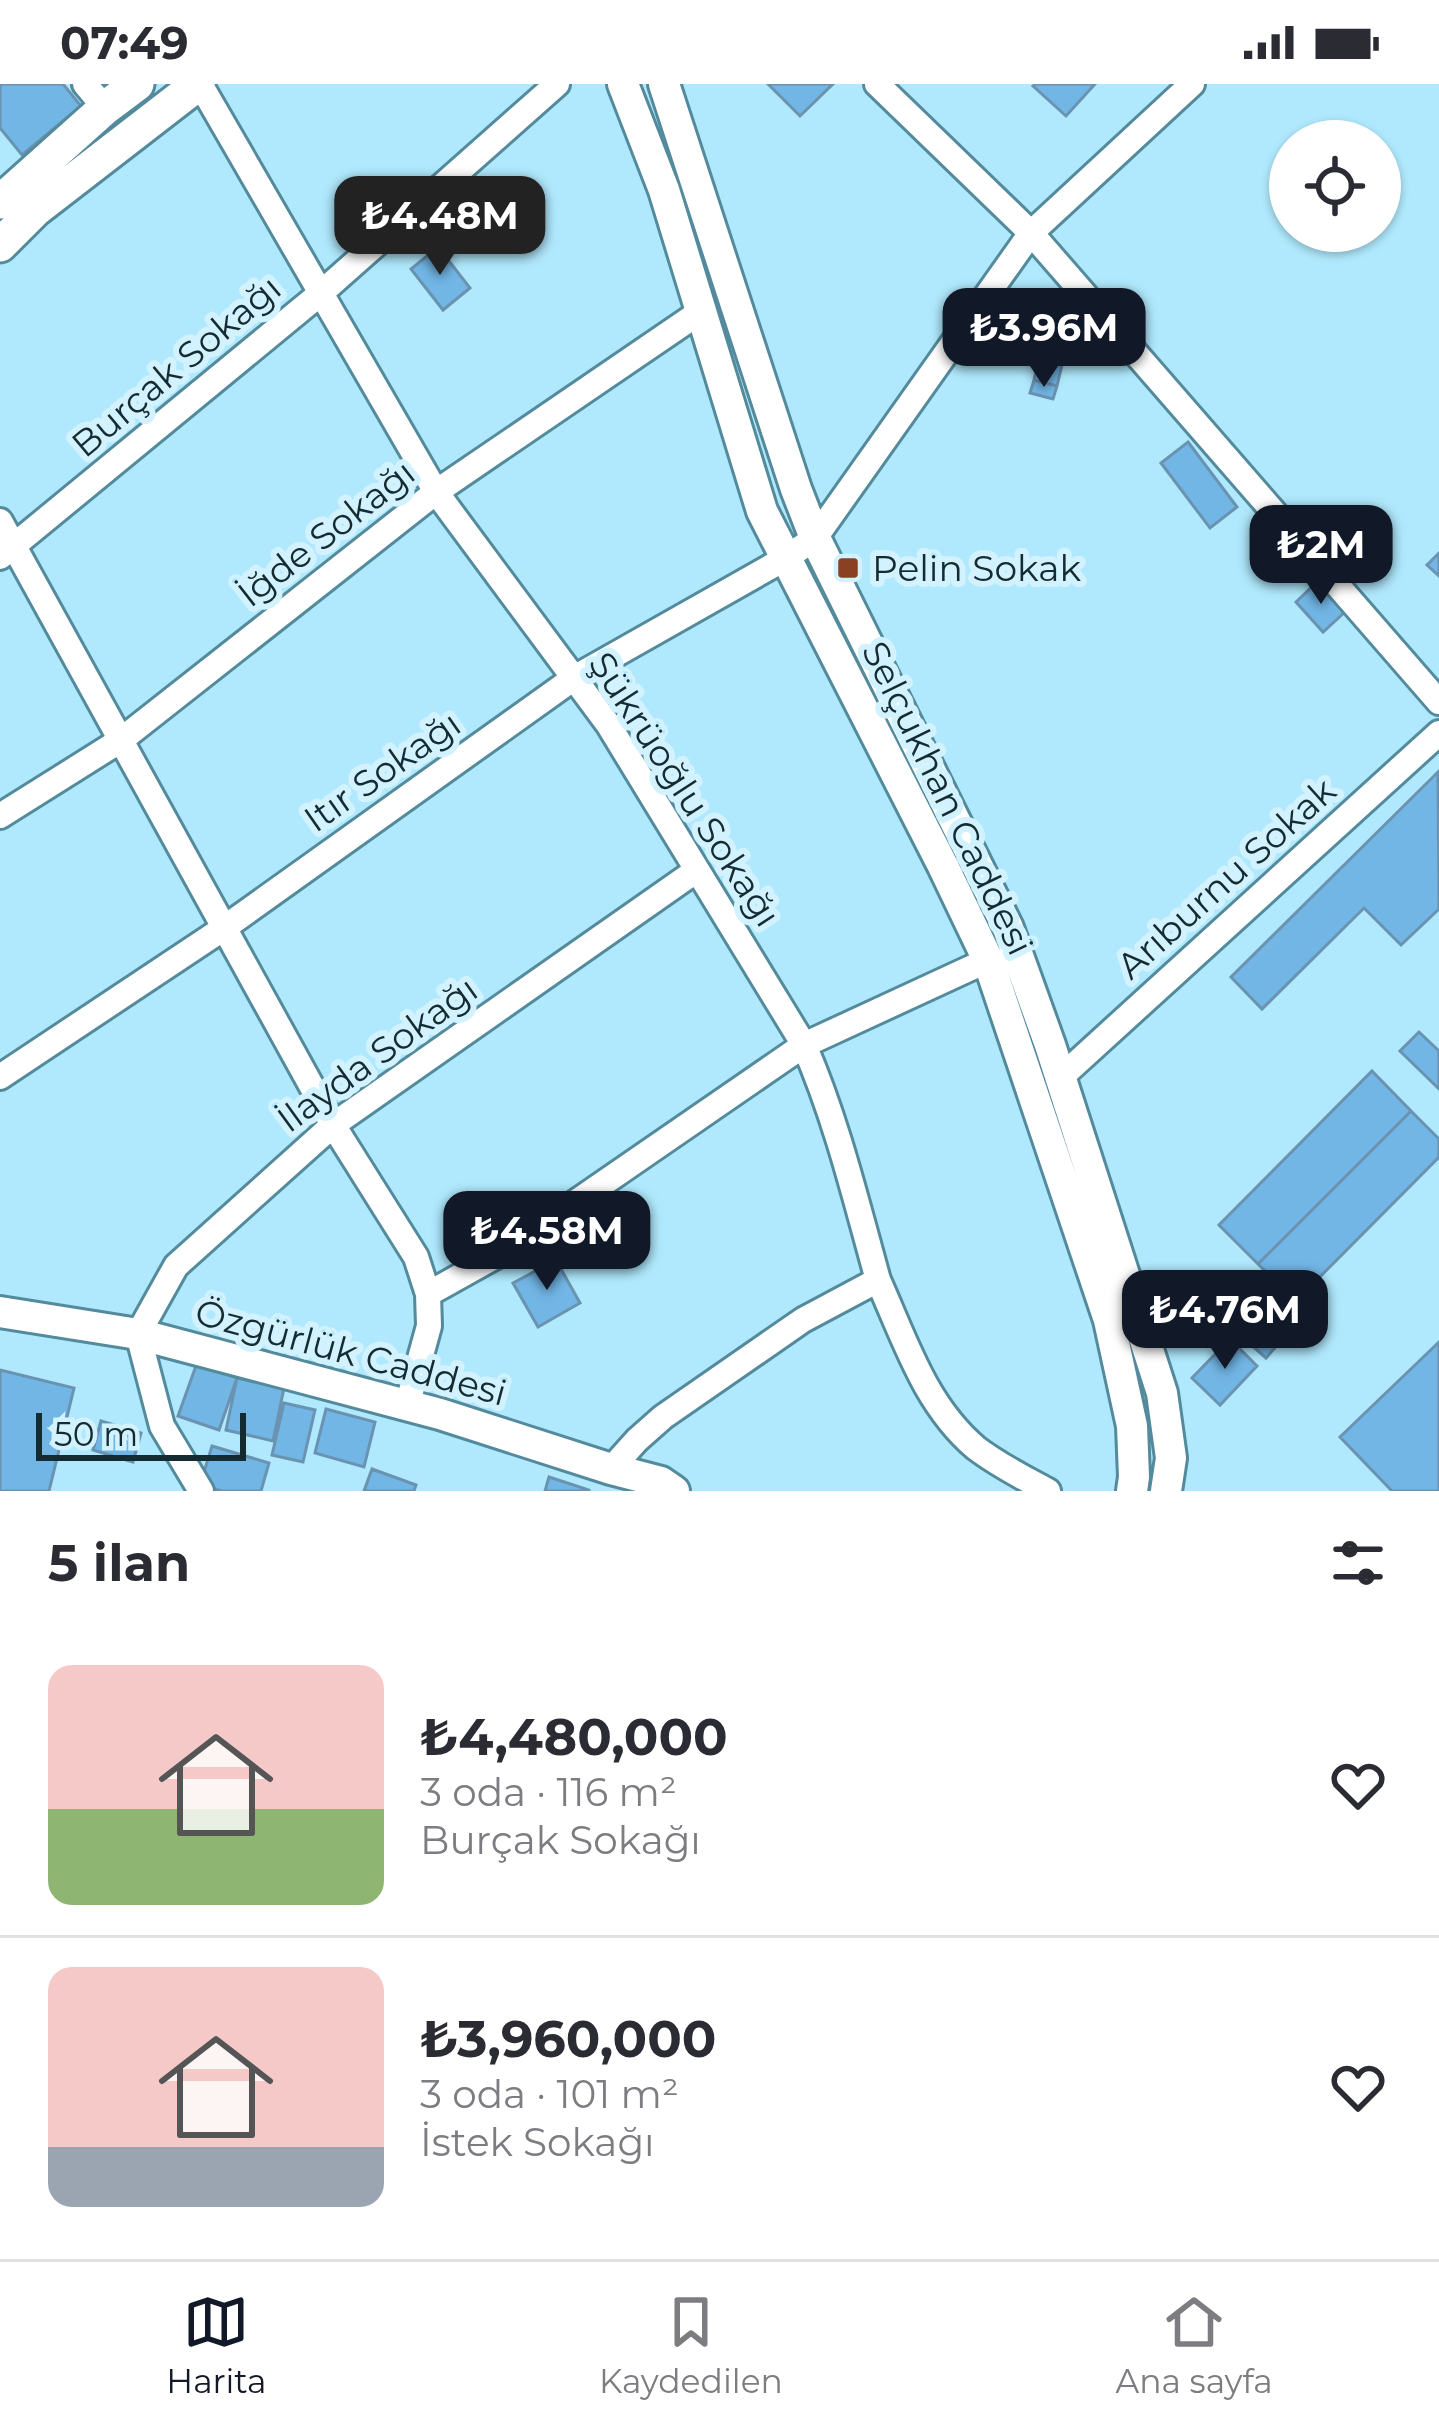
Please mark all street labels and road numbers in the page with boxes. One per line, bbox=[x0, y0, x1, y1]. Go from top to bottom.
street label: Burçak Sokağı bbox=[63, 266, 289, 466]
street label: İğde Sokağı bbox=[229, 450, 423, 616]
street label: Selçukhan Caddesi bbox=[853, 634, 1043, 962]
street label: Şükrüoğlu Sokağı bbox=[580, 644, 790, 934]
street label: Itır Sokağı bbox=[295, 701, 469, 841]
street label: Arıburnu Sokak bbox=[1108, 768, 1345, 988]
street label: İlayda Sokağı bbox=[268, 967, 486, 1141]
street label: Özgürlük Caddesi bbox=[191, 1289, 511, 1415]

